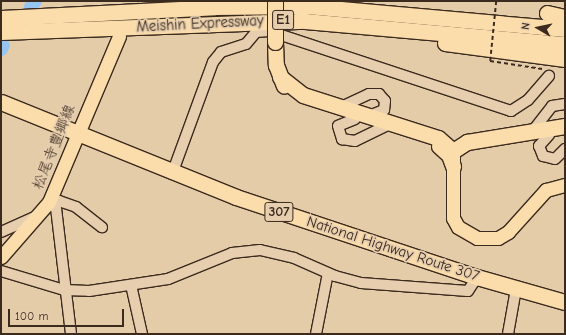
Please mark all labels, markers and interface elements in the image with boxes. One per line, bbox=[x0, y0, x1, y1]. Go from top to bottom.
road number: E1 bbox=[272, 8, 294, 32]
north arrow bbox=[518, 8, 558, 48]
street label: Meishin Expressway bbox=[136, 12, 264, 36]
text: N bbox=[519, 21, 533, 31]
street label: 松尾寺豊郷線 bbox=[29, 102, 79, 192]
road number: 307 bbox=[264, 200, 294, 224]
street label: National Highway Route 307 bbox=[304, 213, 482, 285]
scale bar bbox=[10, 301, 126, 327]
text: 100 m bbox=[15, 309, 48, 323]

